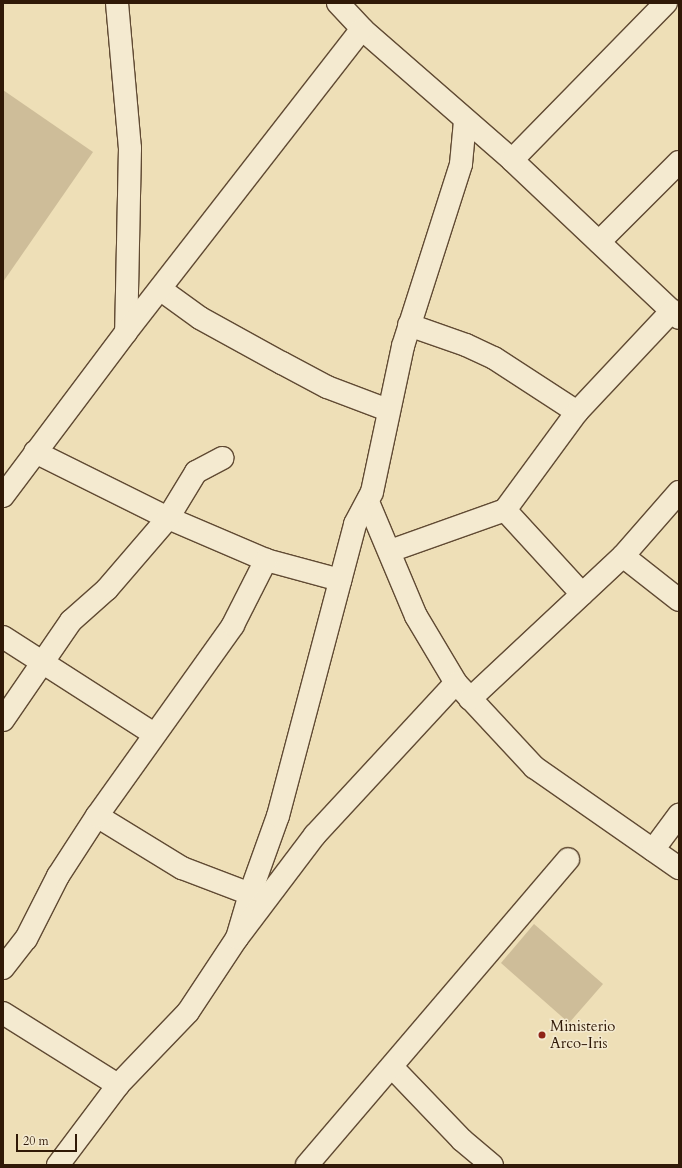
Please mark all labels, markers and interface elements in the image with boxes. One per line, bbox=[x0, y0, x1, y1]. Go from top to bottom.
place label: Ministerio Arco-Iris bbox=[550, 1017, 615, 1052]
marker: Ministerio Arco-Iris bbox=[537, 1030, 547, 1040]
scale bar bbox=[18, 1126, 79, 1152]
text: 20 m bbox=[23, 1133, 49, 1149]

